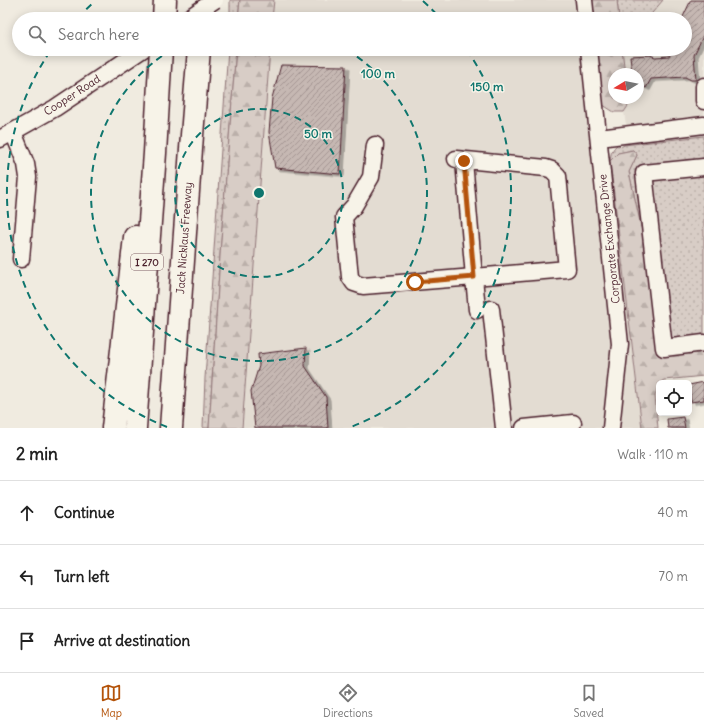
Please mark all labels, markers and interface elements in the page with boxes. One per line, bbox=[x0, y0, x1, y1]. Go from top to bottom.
search box bbox=[12, 12, 692, 56]
icon: search bbox=[26, 23, 48, 45]
text: Search here bbox=[58, 25, 139, 44]
text: 100 m bbox=[361, 66, 395, 81]
north arrow bbox=[608, 68, 644, 104]
street label: Cooper Road bbox=[41, 71, 103, 118]
text: 150 m bbox=[471, 79, 504, 94]
text: 50 m bbox=[304, 126, 333, 141]
route end bbox=[455, 152, 473, 170]
street label: Corporate Exchange Drive bbox=[595, 174, 623, 304]
street label: Jack Nicklaus Freeway bbox=[173, 181, 195, 295]
centre of rings bbox=[252, 186, 266, 200]
road number: I 270 bbox=[131, 254, 163, 270]
route start bbox=[406, 273, 424, 291]
map controls bbox=[656, 380, 692, 416]
button: locate bbox=[656, 380, 692, 416]
text: 2 min bbox=[16, 443, 58, 465]
text: Walk · 110 m bbox=[617, 446, 688, 463]
icon: ahead bbox=[16, 502, 38, 524]
text: Continue bbox=[54, 503, 115, 522]
text: 40 m bbox=[657, 504, 688, 521]
icon: left bbox=[16, 566, 38, 588]
text: Turn left bbox=[54, 567, 109, 586]
text: 70 m bbox=[659, 568, 688, 585]
icon: arrive bbox=[16, 630, 38, 652]
text: Arrive at destination bbox=[54, 631, 190, 650]
tab: Map bbox=[100, 682, 122, 720]
tab: Directions bbox=[323, 682, 373, 720]
tab: Saved bbox=[573, 682, 604, 720]

